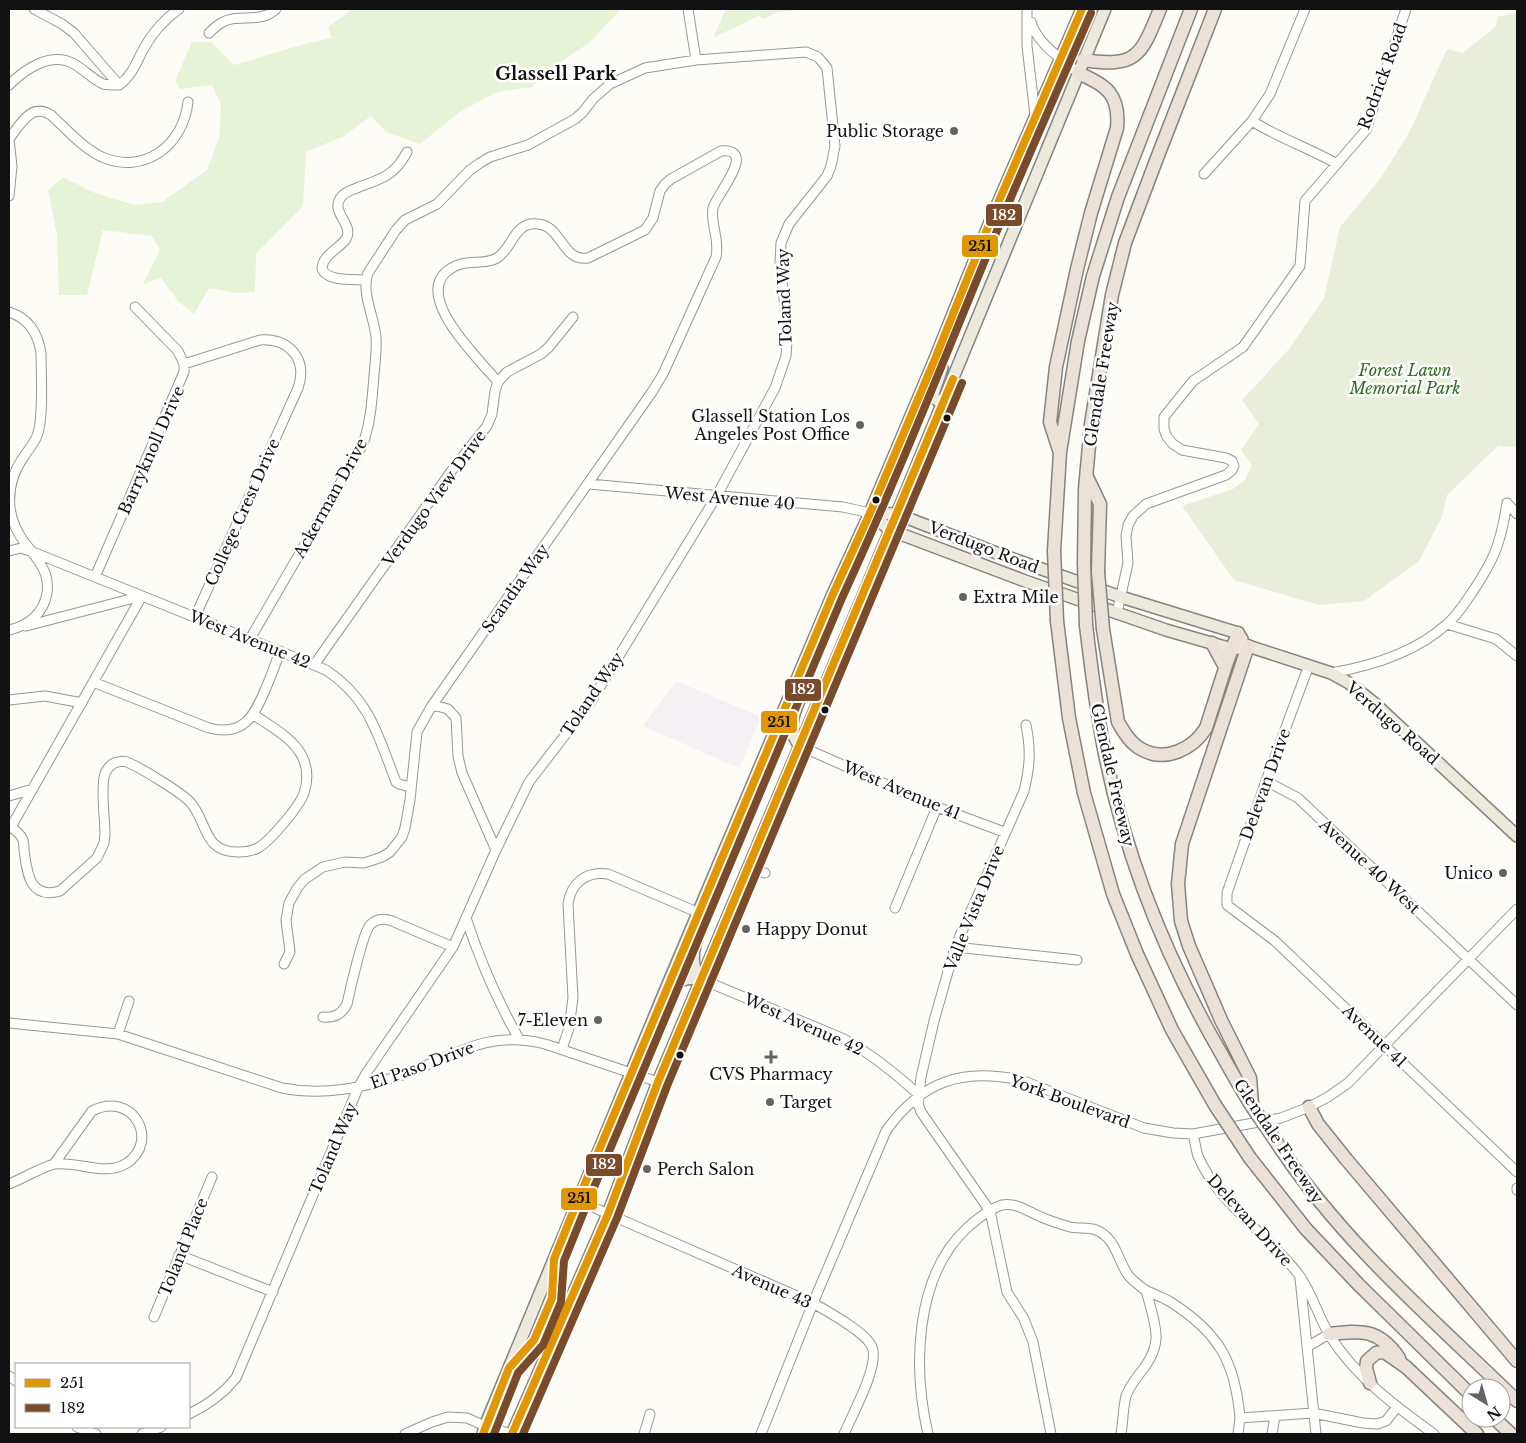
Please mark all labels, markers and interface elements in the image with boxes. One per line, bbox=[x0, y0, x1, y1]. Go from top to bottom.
street label: Rodrick Road bbox=[1353, 20, 1411, 132]
district label: Glassell Park bbox=[495, 63, 618, 85]
place label: Public Storage bbox=[826, 121, 944, 141]
marker: Public Storage bbox=[948, 125, 960, 137]
line badge: 182 bbox=[985, 203, 1023, 227]
text: 182 bbox=[992, 206, 1016, 224]
line badge: 251 bbox=[961, 234, 999, 258]
text: 251 bbox=[968, 237, 992, 255]
street label: Toland Way bbox=[772, 247, 796, 346]
street label: Glendale Freeway bbox=[1080, 299, 1122, 448]
park label: Forest Lawn Memorial Park bbox=[1348, 360, 1461, 398]
street label: Barryknoll Drive bbox=[114, 383, 188, 517]
place label: Glassell Station Los Angeles Post Office bbox=[691, 406, 850, 444]
unlabelled marker bbox=[942, 413, 952, 423]
marker: Glassell Station Los Angeles Post Office bbox=[854, 419, 866, 431]
street label: Verdugo View Drive bbox=[377, 426, 490, 571]
street label: Ackerman Drive bbox=[288, 434, 371, 562]
street label: College Crest Drive bbox=[200, 435, 284, 589]
street label: West Avenue 40 bbox=[663, 482, 796, 514]
unlabelled marker bbox=[871, 495, 881, 505]
street label: Verdugo Road bbox=[925, 516, 1042, 577]
street label: Scandia Way bbox=[477, 539, 553, 636]
place label: Extra Mile bbox=[973, 587, 1059, 607]
marker: Extra Mile bbox=[957, 591, 969, 603]
street label: West Avenue 42 bbox=[186, 605, 313, 672]
street label: Toland Way bbox=[556, 647, 628, 740]
street label: Verdugo Road bbox=[1342, 677, 1444, 769]
line badge: 182 bbox=[784, 678, 822, 702]
text: 182 bbox=[791, 680, 815, 698]
street label: Glendale Freeway bbox=[1087, 701, 1139, 849]
unlabelled marker bbox=[820, 705, 830, 715]
line badge: 251 bbox=[760, 710, 798, 734]
text: 251 bbox=[767, 713, 791, 731]
street label: Delevan Drive bbox=[1236, 725, 1294, 843]
street label: West Avenue 41 bbox=[839, 756, 964, 824]
street label: Avenue 40 West bbox=[1315, 814, 1424, 918]
street label: Valle Vista Drive bbox=[939, 842, 1008, 975]
place label: Unico bbox=[1444, 863, 1493, 883]
marker: Unico bbox=[1497, 867, 1509, 879]
place label: Happy Donut bbox=[756, 919, 868, 939]
marker: Happy Donut bbox=[740, 923, 752, 935]
street label: West Avenue 42 bbox=[740, 988, 867, 1059]
street label: Avenue 41 bbox=[1338, 1000, 1411, 1072]
place label: 7-Eleven bbox=[518, 1010, 588, 1030]
marker: 7-Eleven bbox=[592, 1014, 604, 1026]
street label: El Paso Drive bbox=[367, 1037, 477, 1093]
unlabelled marker bbox=[675, 1050, 685, 1060]
marker: CVS Pharmacy bbox=[765, 1051, 777, 1063]
place label: CVS Pharmacy bbox=[709, 1064, 833, 1084]
street label: York Boulevard bbox=[1006, 1070, 1133, 1132]
street label: Glendale Freeway bbox=[1230, 1075, 1329, 1208]
place label: Target bbox=[780, 1092, 832, 1112]
marker: Target bbox=[764, 1096, 776, 1108]
street label: Toland Way bbox=[305, 1098, 362, 1197]
line badge: 182 bbox=[585, 1153, 623, 1177]
text: 182 bbox=[592, 1155, 616, 1173]
place label: Perch Salon bbox=[657, 1159, 754, 1179]
marker: Perch Salon bbox=[641, 1163, 653, 1175]
street label: Delevan Drive bbox=[1203, 1170, 1297, 1270]
line badge: 251 bbox=[560, 1187, 598, 1211]
text: 251 bbox=[567, 1189, 591, 1207]
street label: Toland Place bbox=[154, 1195, 212, 1299]
street label: Avenue 43 bbox=[728, 1259, 815, 1312]
legend bbox=[15, 1363, 190, 1428]
text: 251 bbox=[60, 1373, 84, 1392]
north arrow bbox=[1461, 1378, 1511, 1428]
text: 182 bbox=[60, 1398, 85, 1417]
text: N bbox=[1483, 1402, 1504, 1425]

